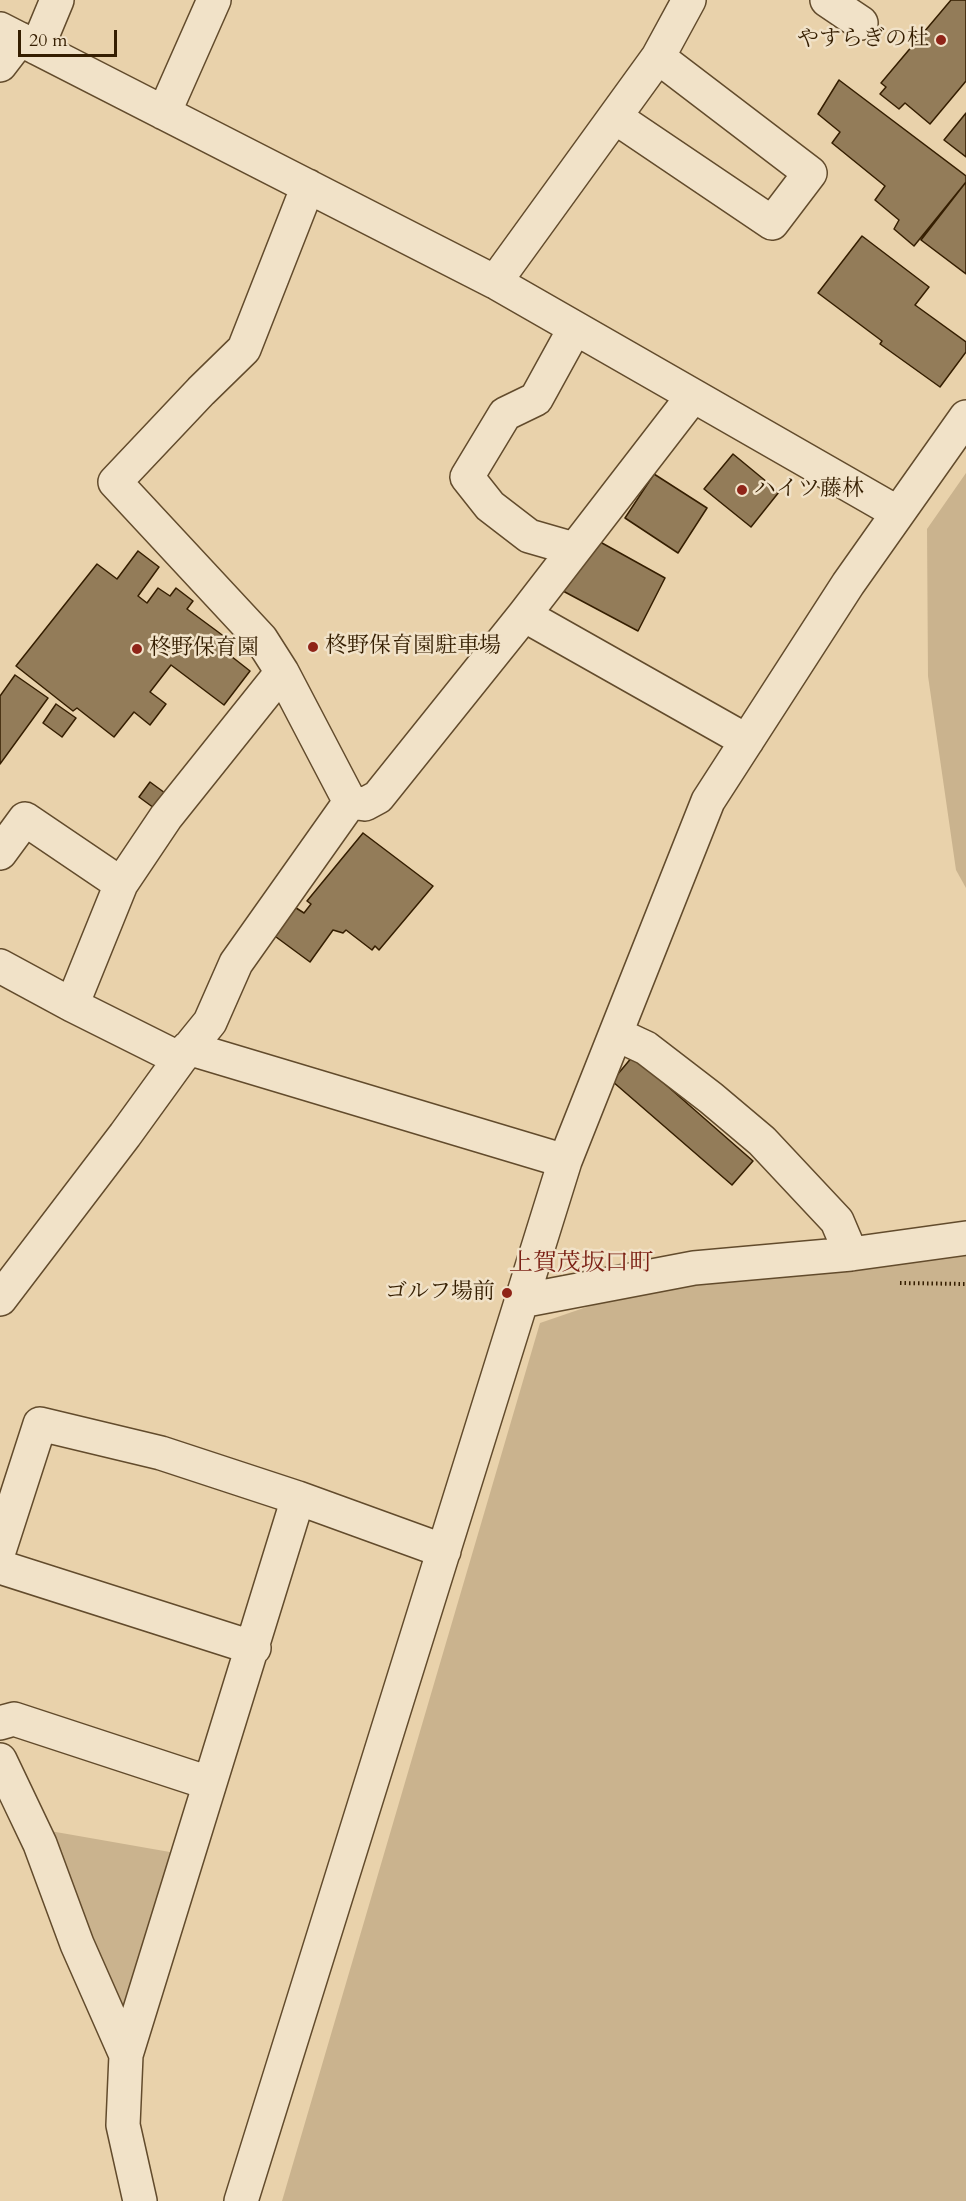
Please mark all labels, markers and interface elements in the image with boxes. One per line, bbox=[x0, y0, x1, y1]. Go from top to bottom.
scale bar bbox=[21, 18, 120, 56]
place label: やすらぎの杜 bbox=[797, 27, 929, 53]
text: 20 m bbox=[29, 28, 68, 53]
marker: やすらぎの杜 bbox=[934, 33, 948, 47]
place label: ハイツ藤林 bbox=[754, 477, 864, 503]
marker: ハイツ藤林 bbox=[735, 483, 749, 497]
place label: 柊野保育園駐車場 bbox=[325, 634, 501, 660]
place label: 柊野保育園 bbox=[149, 636, 259, 662]
marker: 柊野保育園駐車場 bbox=[306, 640, 320, 654]
marker: 柊野保育園 bbox=[130, 642, 144, 656]
district label: 上賀茂坂口町 bbox=[509, 1250, 653, 1278]
place label: ゴルフ場前 bbox=[385, 1280, 495, 1306]
marker: ゴルフ場前 bbox=[500, 1286, 514, 1300]

